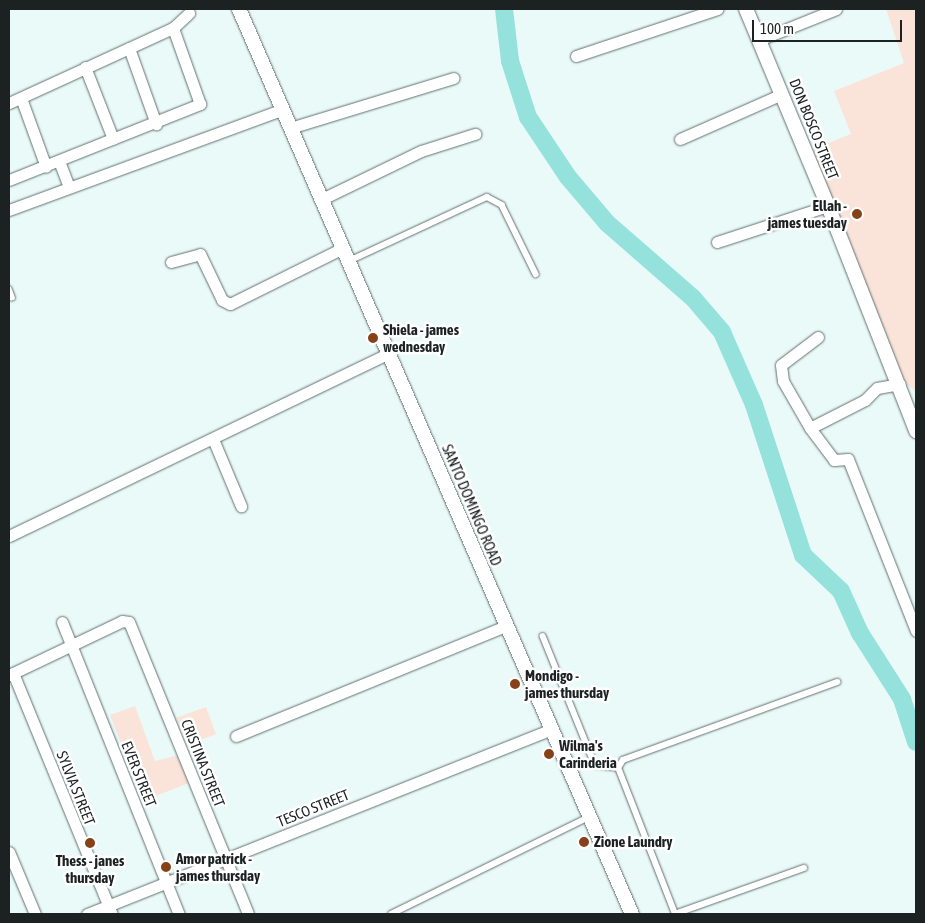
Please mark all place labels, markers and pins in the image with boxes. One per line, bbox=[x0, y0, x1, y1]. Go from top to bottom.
place label: Ellah - james tuesday bbox=[768, 196, 847, 231]
marker: Ellah - james tuesday bbox=[851, 208, 863, 220]
place label: Shiela - james wednesday bbox=[383, 320, 459, 355]
marker: Shiela - james wednesday bbox=[367, 332, 379, 344]
place label: Mondigo - james thursday bbox=[525, 666, 609, 701]
marker: Mondigo - james thursday bbox=[509, 678, 521, 690]
place label: Wilma's Carinderia bbox=[559, 736, 617, 771]
marker: Wilma's Carinderia bbox=[543, 748, 555, 760]
place label: Zione Laundry bbox=[594, 833, 672, 851]
marker: Zione Laundry bbox=[578, 836, 590, 848]
marker: Thess - janes thursday bbox=[84, 837, 96, 849]
place label: Amor patrick - james thursday bbox=[176, 849, 260, 884]
place label: Thess - janes thursday bbox=[56, 851, 124, 886]
marker: Amor patrick - james thursday bbox=[160, 861, 172, 873]

